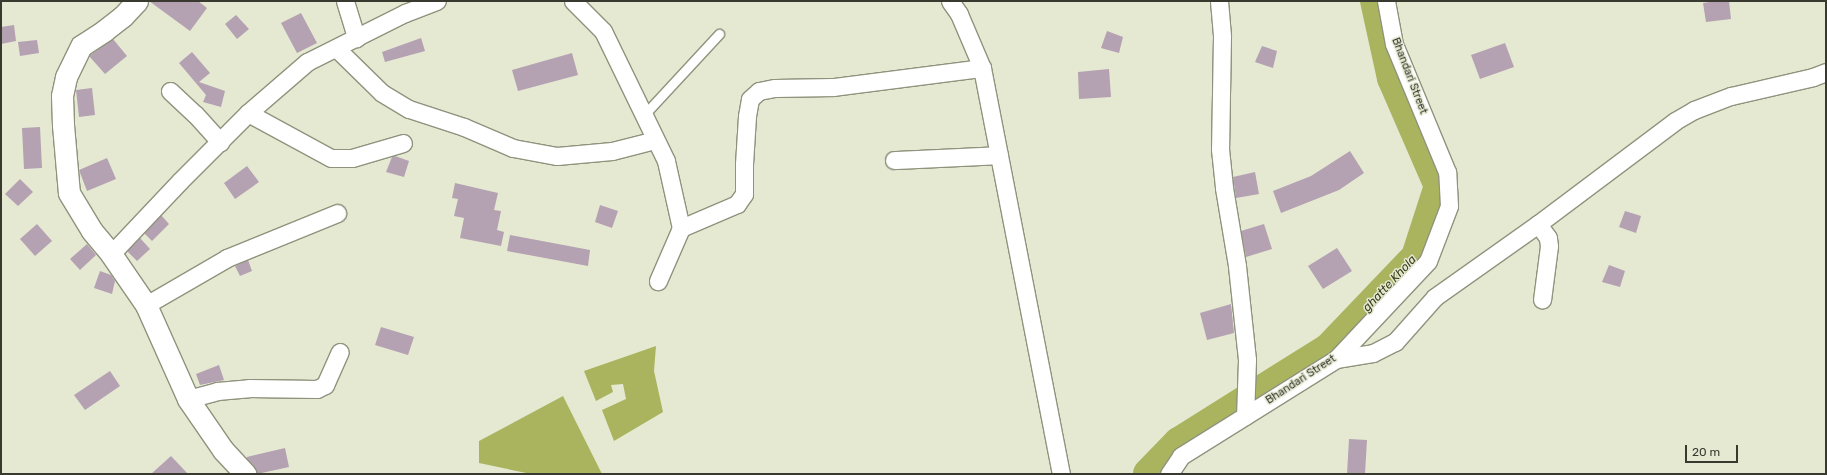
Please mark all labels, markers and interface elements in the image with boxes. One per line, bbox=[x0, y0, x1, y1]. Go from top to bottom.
street label: Bhandari Street bbox=[1388, 36, 1430, 116]
water label: ghatte Khola bbox=[1360, 253, 1420, 315]
street label: Bhandari Street bbox=[1264, 352, 1338, 408]
scale bar bbox=[1687, 437, 1740, 463]
text: 20 m bbox=[1692, 445, 1720, 459]

